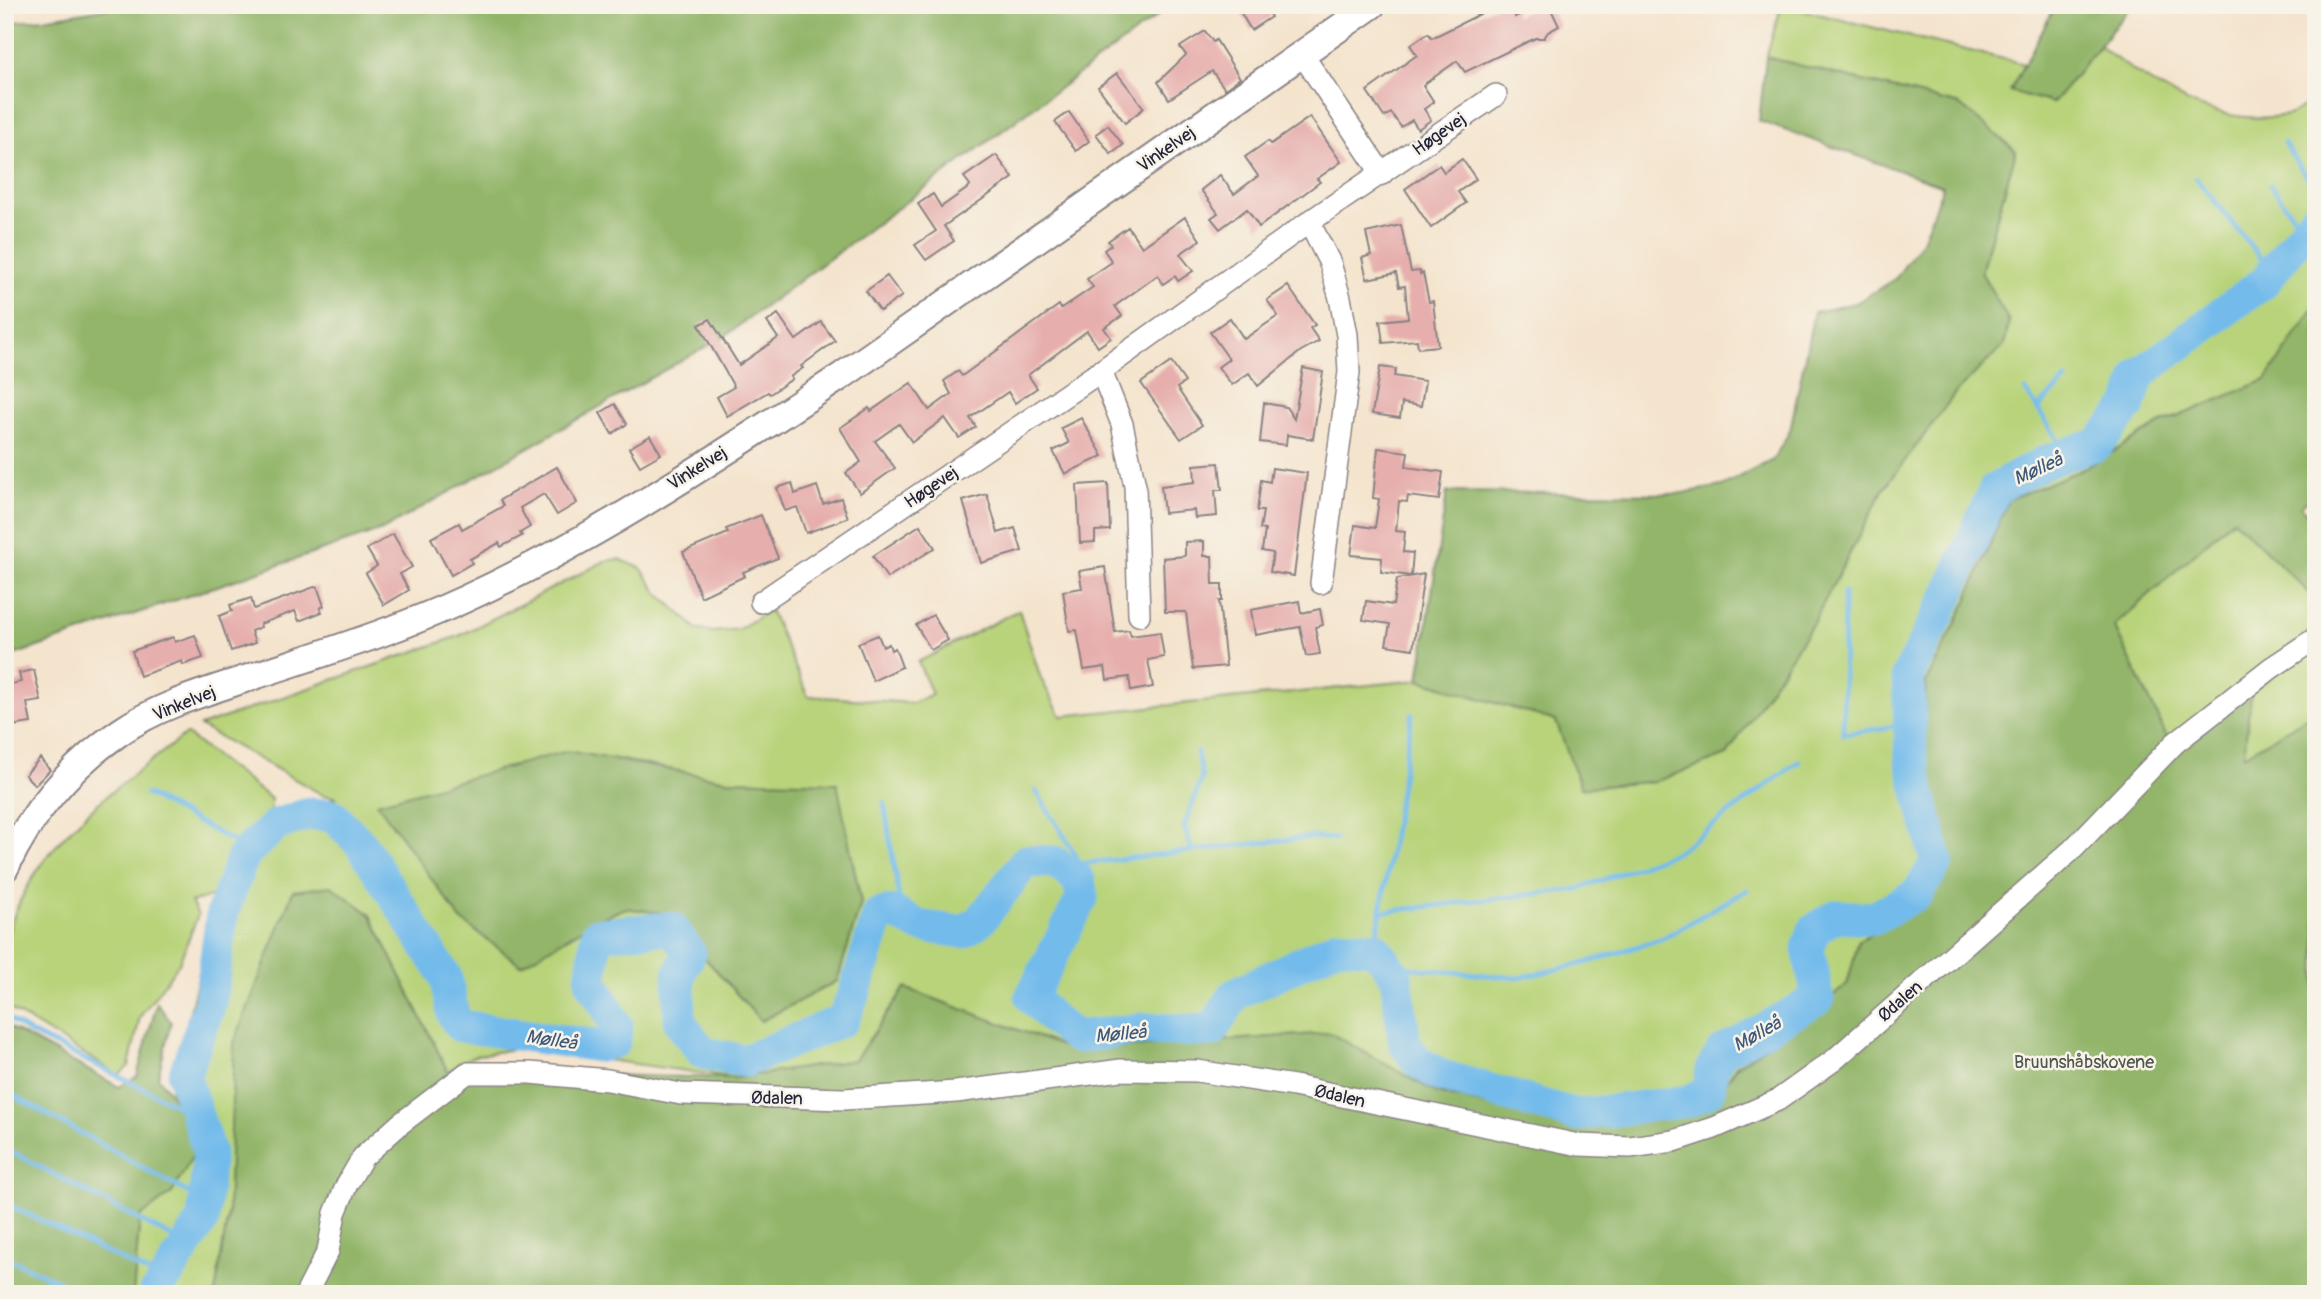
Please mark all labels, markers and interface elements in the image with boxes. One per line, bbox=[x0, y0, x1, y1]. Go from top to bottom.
street label: Høgevej bbox=[1408, 108, 1471, 161]
street label: Vinkelvej bbox=[1133, 121, 1200, 178]
street label: Vinkelvej bbox=[663, 441, 731, 496]
water label: Mølleå bbox=[2010, 447, 2067, 491]
street label: Høgevej bbox=[900, 461, 963, 514]
street label: Vinkelvej bbox=[149, 680, 219, 726]
street label: Ødalen bbox=[1873, 976, 1927, 1027]
water label: Mølleå bbox=[1729, 1011, 1786, 1057]
water label: Mølleå bbox=[1094, 1020, 1148, 1048]
water label: Mølleå bbox=[524, 1024, 580, 1056]
park label: Bruunshåbskovene bbox=[2014, 1051, 2154, 1074]
street label: Ødalen bbox=[1312, 1079, 1368, 1113]
street label: Ødalen bbox=[751, 1087, 803, 1110]

